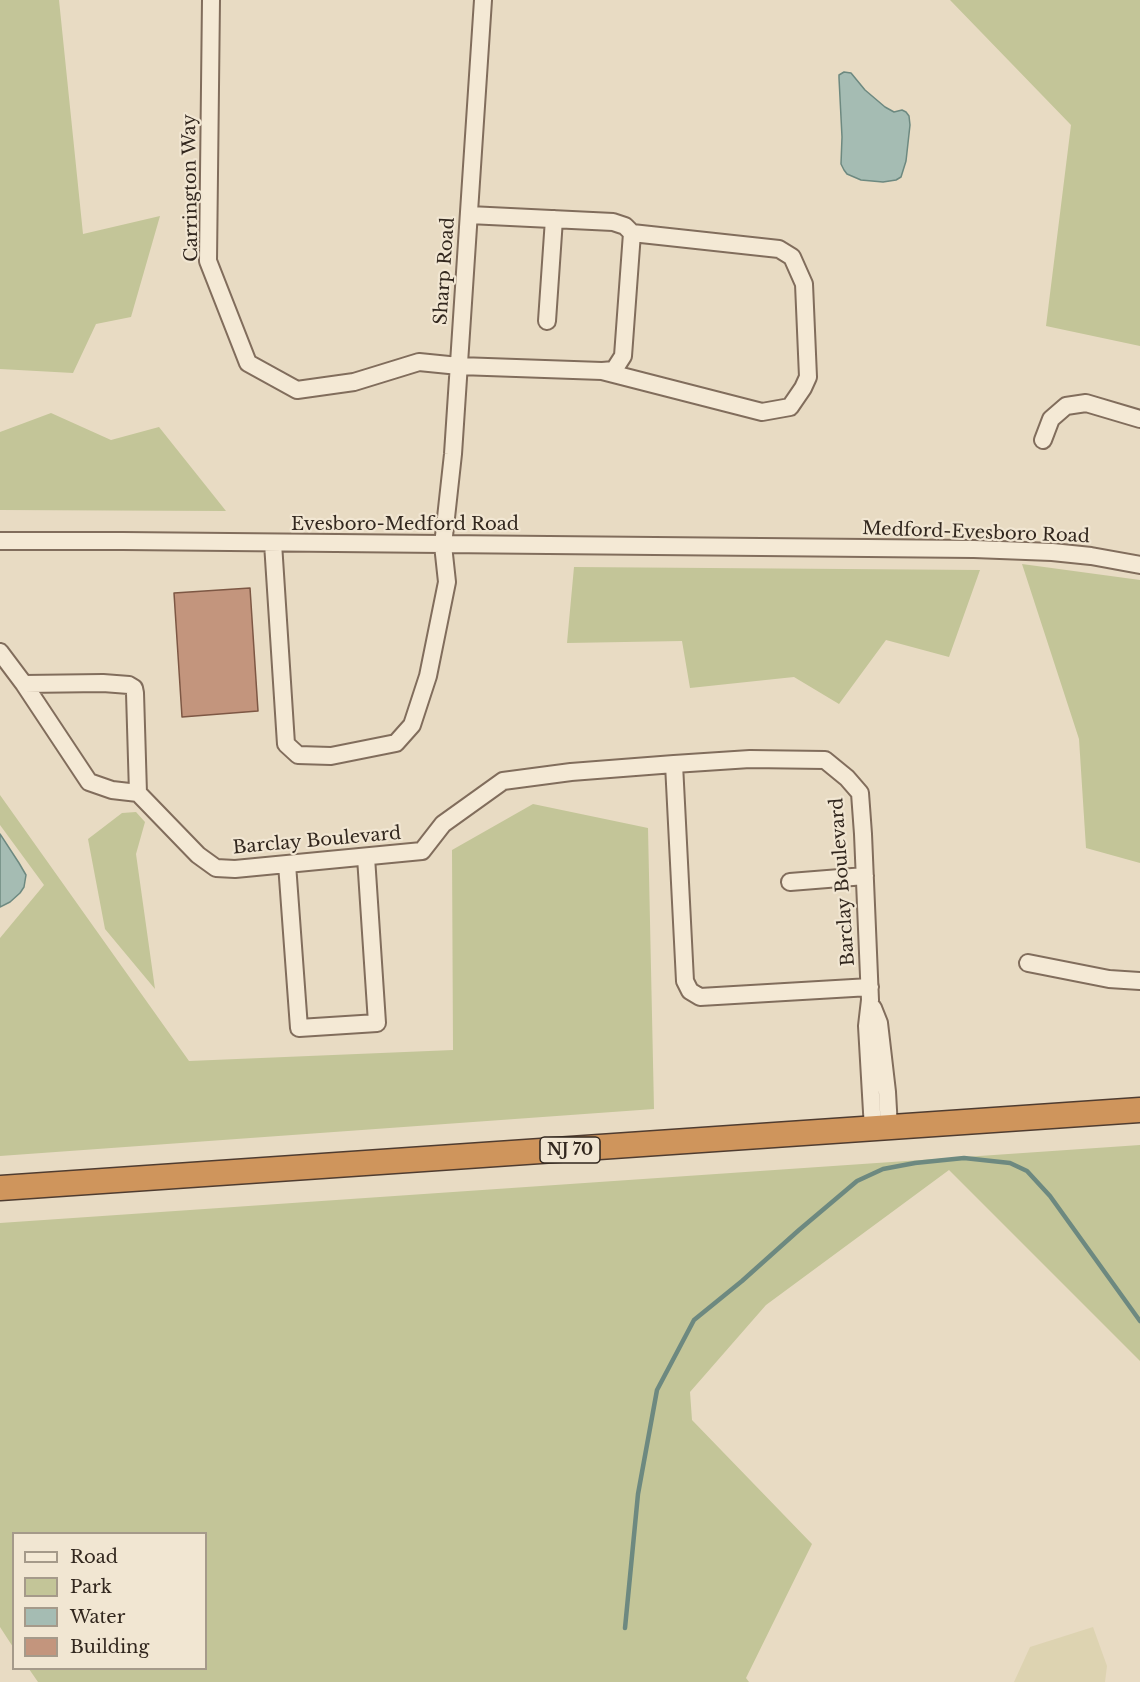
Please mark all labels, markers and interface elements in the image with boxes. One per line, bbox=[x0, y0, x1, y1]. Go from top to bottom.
street label: Carrington Way bbox=[179, 114, 203, 262]
street label: Sharp Road bbox=[430, 216, 460, 326]
street label: Evesboro-Medford Road bbox=[291, 514, 519, 536]
street label: Medford-Evesboro Road bbox=[862, 518, 1090, 548]
street label: Barclay Boulevard bbox=[826, 797, 860, 967]
street label: Barclay Boulevard bbox=[232, 823, 402, 859]
road number: NJ 70 bbox=[540, 1137, 600, 1163]
legend bbox=[12, 1532, 207, 1670]
text: Road bbox=[70, 1546, 118, 1568]
text: Park bbox=[70, 1576, 112, 1598]
text: Water bbox=[70, 1606, 125, 1628]
text: Building bbox=[70, 1636, 149, 1658]

